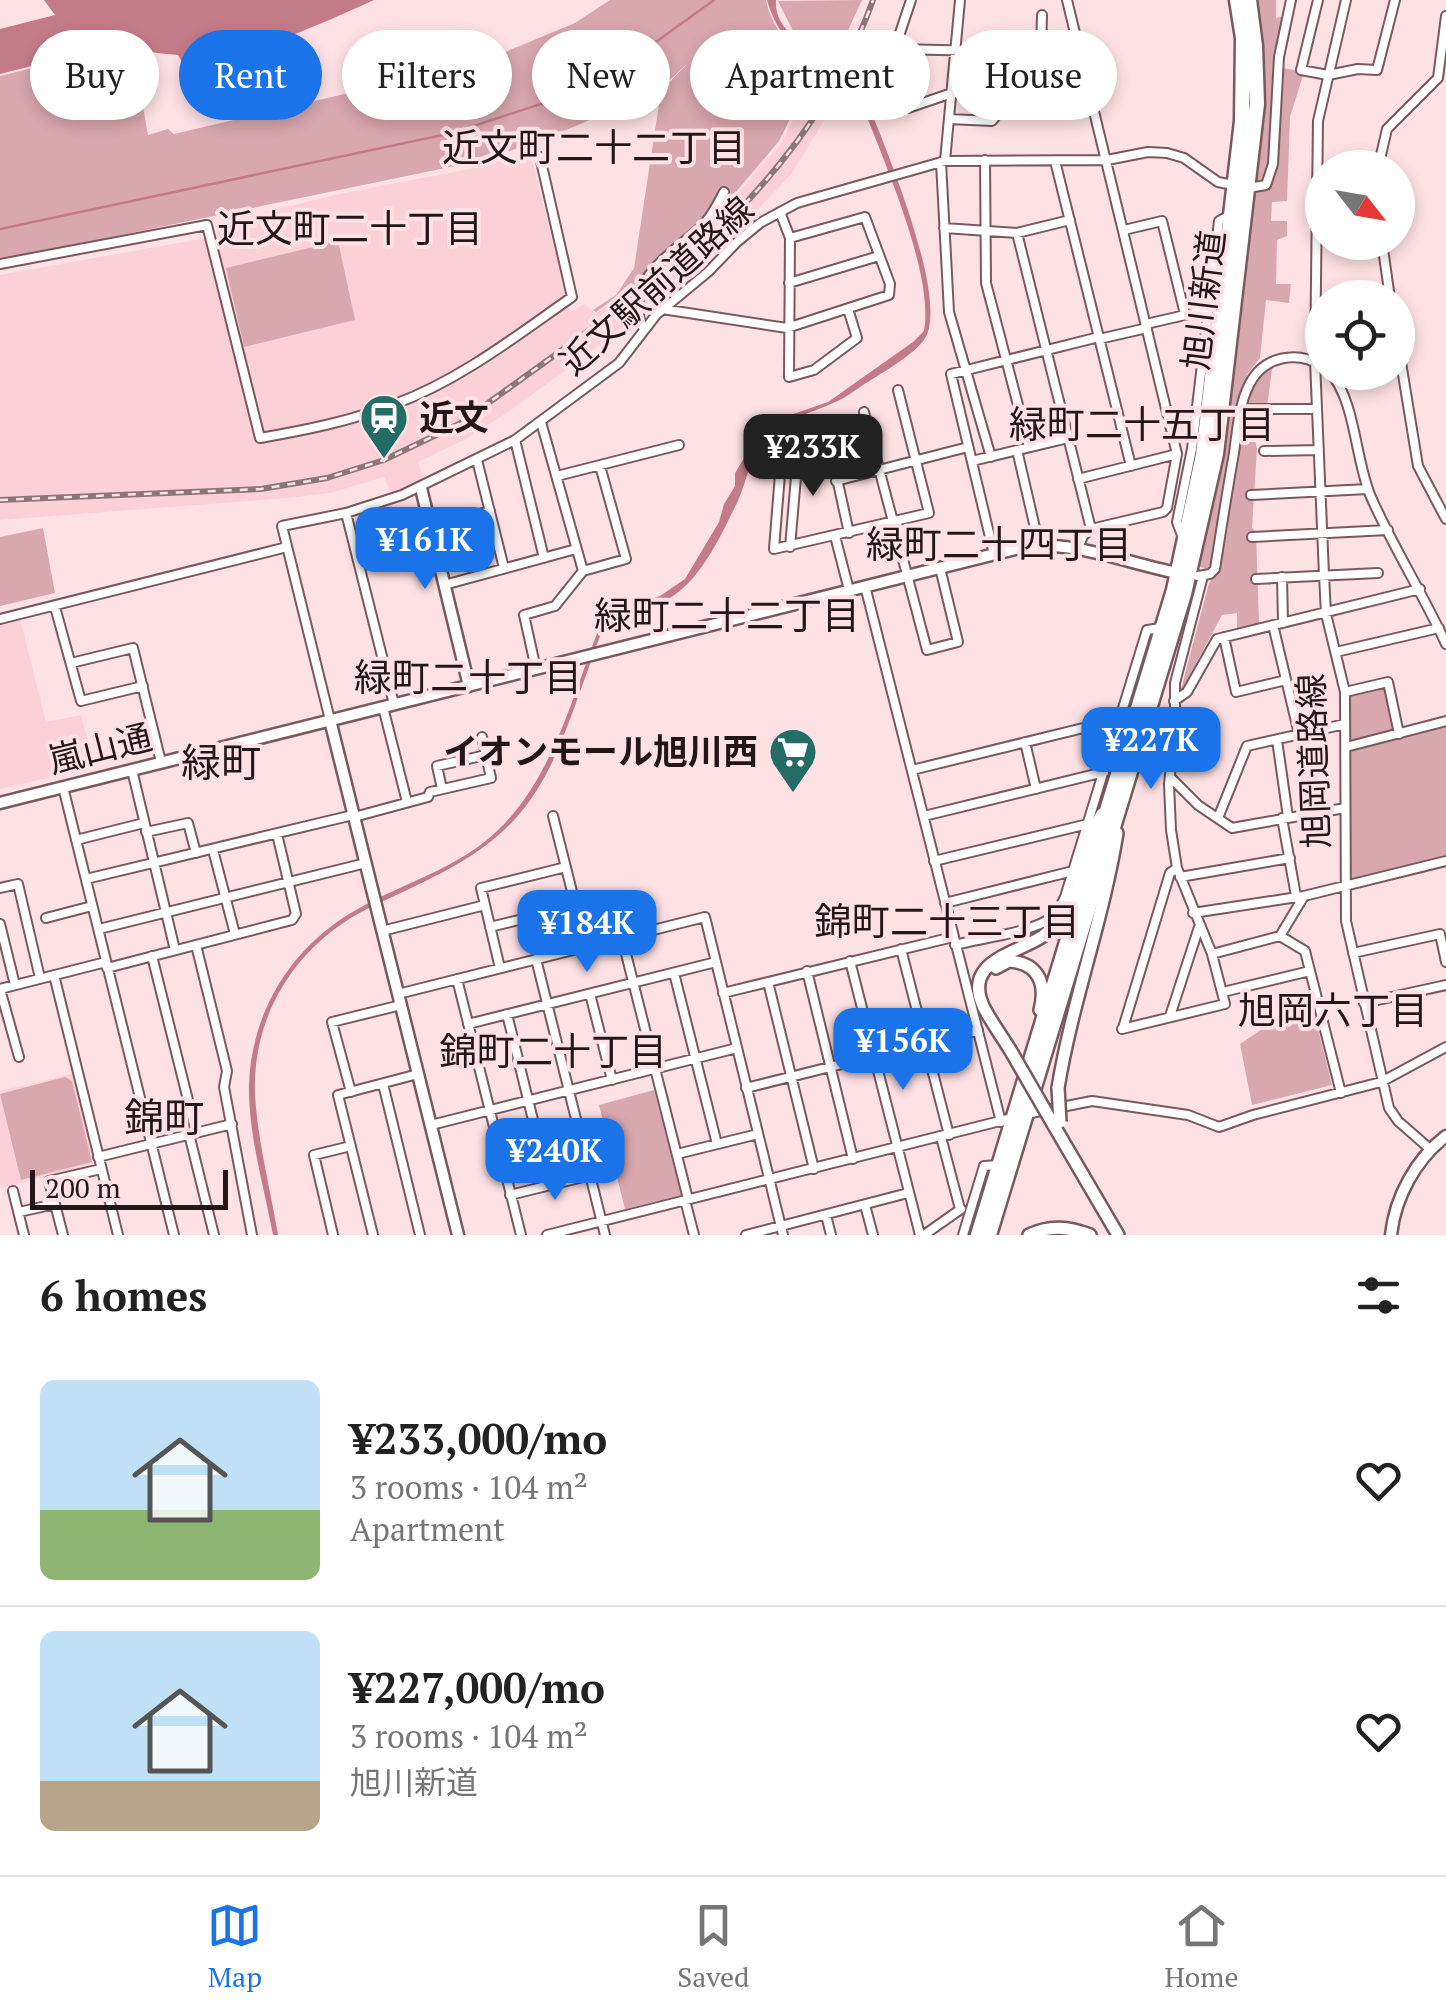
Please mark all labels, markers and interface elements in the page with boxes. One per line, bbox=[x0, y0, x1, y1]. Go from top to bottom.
chip: Buy bbox=[30, 30, 159, 120]
chip: Rent bbox=[179, 30, 322, 120]
chip: Filters bbox=[342, 30, 512, 120]
chip: New bbox=[532, 30, 670, 120]
chip: Apartment bbox=[690, 30, 930, 120]
chip: House bbox=[950, 30, 1117, 120]
district label: 近文町二十二丁目 bbox=[442, 122, 746, 172]
north arrow bbox=[1305, 150, 1415, 260]
map controls bbox=[1305, 150, 1415, 390]
street label: 近文駅前道路線 bbox=[550, 186, 763, 384]
district label: 近文町二十丁目 bbox=[217, 203, 483, 253]
street label: 旭川新道 bbox=[1172, 228, 1234, 372]
button: locate bbox=[1305, 280, 1415, 390]
station icon: 近文 bbox=[358, 392, 410, 460]
place label: 近文 bbox=[419, 394, 489, 440]
district label: 緑町二十五丁目 bbox=[1009, 399, 1275, 449]
pin: ¥233K bbox=[743, 414, 883, 499]
text: ¥233K bbox=[765, 425, 861, 467]
pin: ¥161K bbox=[355, 507, 495, 592]
text: ¥161K bbox=[377, 518, 473, 560]
district label: 緑町二十四丁目 bbox=[866, 519, 1132, 569]
district label: 緑町二十二丁目 bbox=[594, 590, 860, 640]
district label: 緑町二十丁目 bbox=[354, 652, 582, 702]
street label: 旭岡道路線 bbox=[1287, 673, 1339, 849]
pin: ¥227K bbox=[1081, 707, 1221, 792]
street label: 嵐山通 bbox=[43, 713, 156, 783]
text: ¥227K bbox=[1103, 718, 1199, 760]
supermarket icon: イオンモール旭川西 bbox=[767, 726, 819, 794]
place label: イオンモール旭川西 bbox=[443, 728, 758, 774]
district label: 緑町 bbox=[181, 735, 261, 788]
pin: ¥184K bbox=[517, 890, 657, 975]
district label: 錦町二十三丁目 bbox=[814, 896, 1080, 946]
text: ¥184K bbox=[539, 901, 635, 943]
district label: 旭岡六丁目 bbox=[1238, 985, 1428, 1035]
pin: ¥156K bbox=[833, 1008, 973, 1093]
text: ¥156K bbox=[855, 1019, 951, 1061]
district label: 錦町二十丁目 bbox=[439, 1026, 667, 1076]
district label: 錦町 bbox=[124, 1090, 204, 1143]
pin: ¥240K bbox=[485, 1118, 625, 1203]
text: ¥240K bbox=[507, 1129, 603, 1171]
scale bar bbox=[30, 1165, 228, 1210]
text: 200 m bbox=[45, 1169, 121, 1206]
text: 6 homes bbox=[40, 1267, 207, 1323]
icon: filters bbox=[1351, 1268, 1406, 1323]
text: ¥233,000/mo bbox=[350, 1410, 607, 1466]
icon: home bbox=[120, 1420, 240, 1540]
icon: heart bbox=[1351, 1453, 1406, 1508]
text: 3 rooms · 104 m² bbox=[350, 1466, 588, 1508]
text: Apartment bbox=[350, 1508, 505, 1550]
text: ¥227,000/mo bbox=[350, 1659, 605, 1715]
icon: home bbox=[120, 1671, 240, 1791]
icon: heart bbox=[1351, 1704, 1406, 1759]
text: 3 rooms · 104 m² bbox=[350, 1715, 588, 1757]
text: 旭川新道 bbox=[350, 1761, 478, 1803]
tab: Map bbox=[207, 1898, 262, 1995]
tab: Saved bbox=[677, 1898, 750, 1995]
tab: Home bbox=[1164, 1898, 1239, 1995]

